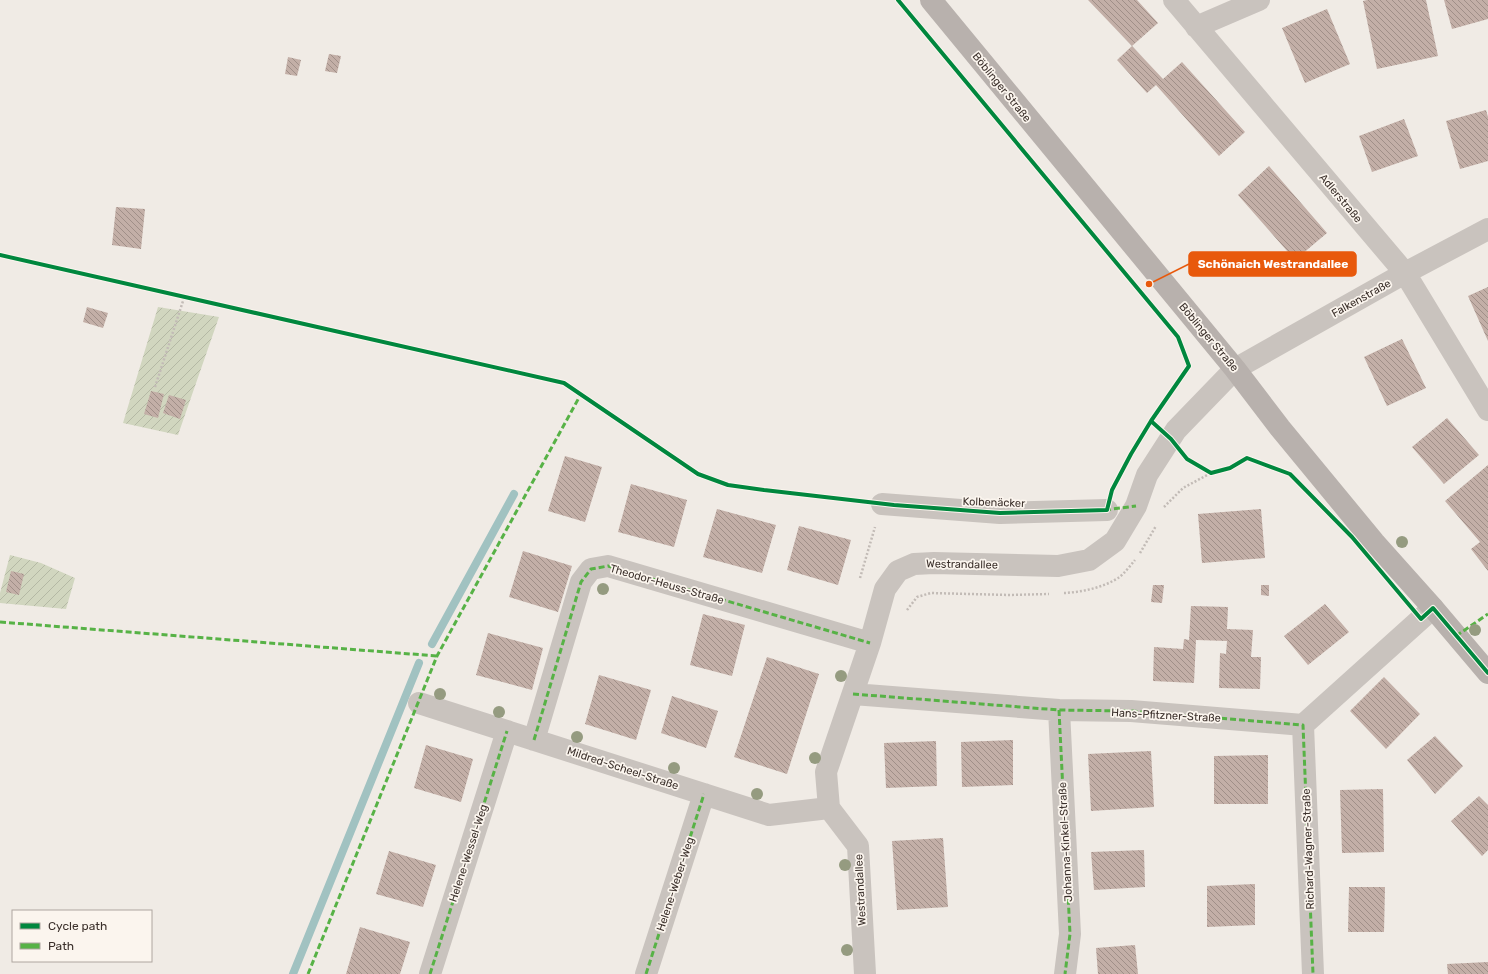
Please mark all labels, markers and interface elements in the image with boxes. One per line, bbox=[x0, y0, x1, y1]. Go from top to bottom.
street label: Böblinger Straße bbox=[970, 50, 1034, 125]
street label: Adlerstraße bbox=[1316, 171, 1365, 225]
callout: Schönaich Westrandallee bbox=[1189, 252, 1356, 276]
text: Schönaich Westrandallee bbox=[1198, 257, 1348, 271]
street label: Falkenstraße bbox=[1329, 277, 1393, 320]
street label: Böblinger Straße bbox=[1176, 300, 1241, 374]
street label: Kolbenäcker bbox=[963, 495, 1026, 510]
street label: Westrandallee bbox=[926, 557, 998, 572]
street label: Theodor-Heuss-Straße bbox=[608, 562, 725, 607]
street label: Hans-Pfitzner-Straße bbox=[1111, 706, 1221, 725]
street label: Mildred-Scheel-Straße bbox=[566, 744, 680, 793]
street label: Johanna-Kinkel-Straße bbox=[1056, 782, 1075, 902]
street label: Richard-Wagner-Straße bbox=[1300, 788, 1317, 910]
street label: Helene-Wessel-Weg bbox=[447, 803, 490, 904]
street label: Helene-Weber-Weg bbox=[654, 835, 697, 933]
street label: Westrandallee bbox=[852, 854, 869, 926]
legend bbox=[12, 910, 152, 962]
text: Cycle path bbox=[48, 919, 107, 933]
text: Path bbox=[48, 939, 74, 953]

